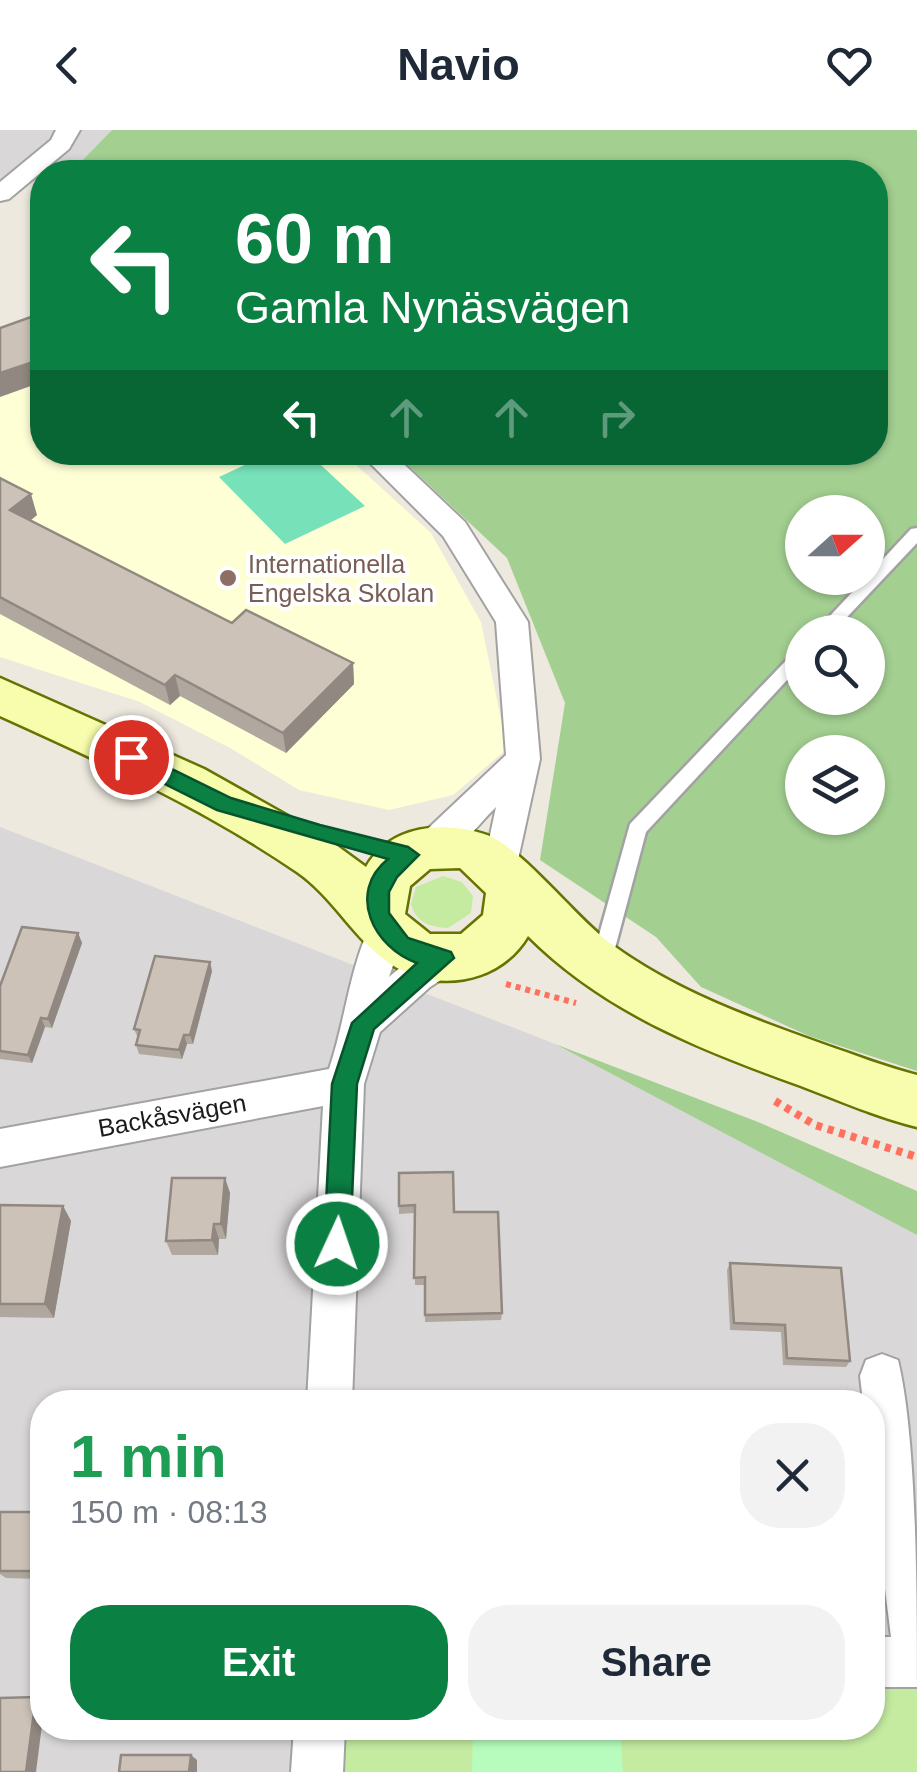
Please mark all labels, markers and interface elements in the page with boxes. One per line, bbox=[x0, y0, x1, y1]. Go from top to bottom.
icon: back bbox=[40, 38, 95, 93]
icon: heart bbox=[822, 38, 877, 93]
text: Navio bbox=[397, 39, 520, 90]
icon: left bbox=[70, 200, 200, 330]
text: 60 m bbox=[235, 200, 395, 278]
text: Gamla Nynäsvägen bbox=[235, 282, 630, 333]
icon: left bbox=[274, 390, 329, 445]
icon: ahead bbox=[379, 390, 434, 445]
icon: ahead bbox=[484, 390, 539, 445]
icon: right bbox=[589, 390, 644, 445]
north arrow bbox=[785, 495, 885, 595]
map controls bbox=[785, 495, 885, 835]
place label: Internationella Engelska Skolan bbox=[248, 550, 434, 607]
marker: Internationella Engelska Skolan bbox=[217, 567, 239, 589]
button: search bbox=[785, 615, 885, 715]
pin bbox=[89, 715, 174, 800]
icon: arrive bbox=[104, 730, 159, 785]
button: layers bbox=[785, 735, 885, 835]
street label: Backåsvägen bbox=[96, 1088, 248, 1142]
position arrow bbox=[285, 1192, 389, 1296]
text: 1 min bbox=[70, 1423, 227, 1490]
button: close bbox=[740, 1423, 845, 1528]
text: 150 m · 08:13 bbox=[70, 1494, 267, 1530]
button: Exit bbox=[70, 1605, 448, 1720]
button: Share bbox=[468, 1605, 845, 1720]

